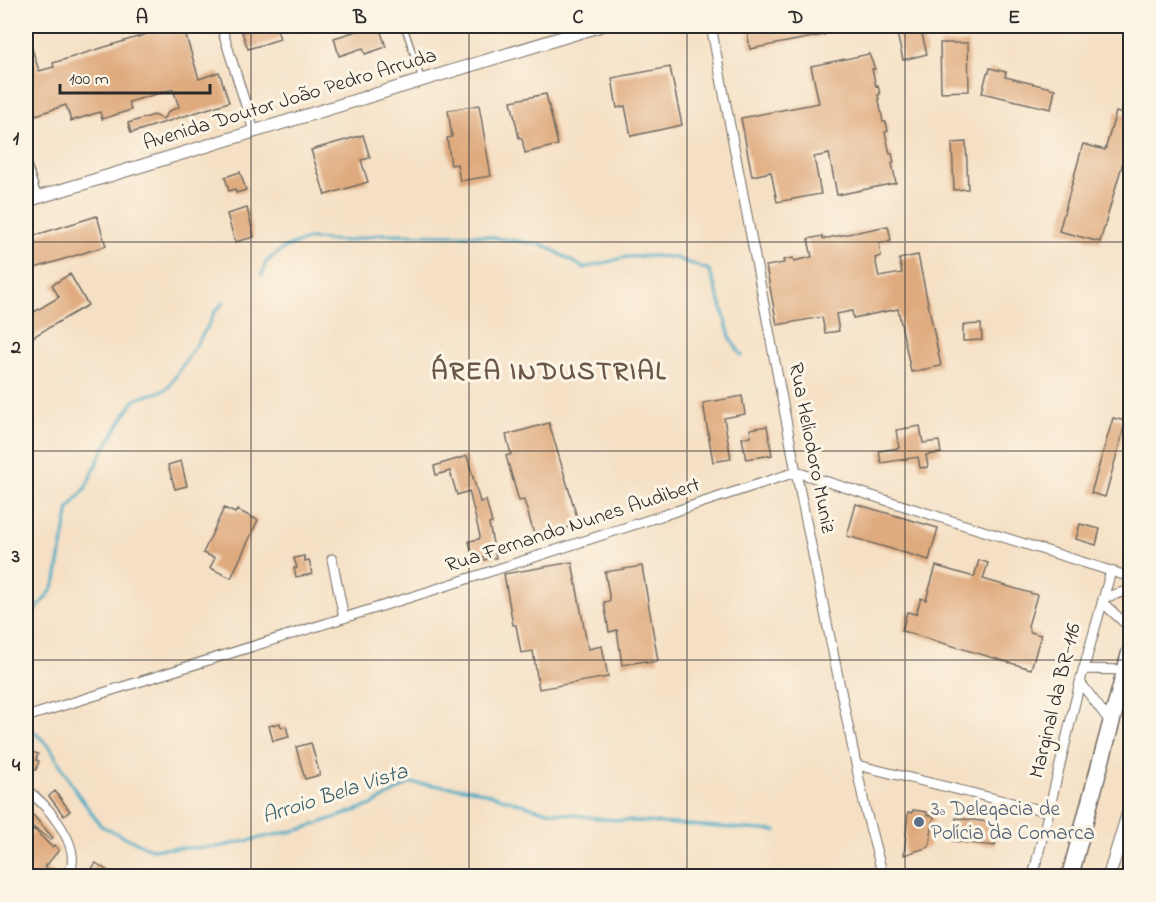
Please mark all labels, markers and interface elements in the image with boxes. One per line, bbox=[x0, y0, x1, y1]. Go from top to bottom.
text: A bbox=[136, 4, 148, 33]
text: B bbox=[352, 4, 367, 33]
text: C bbox=[573, 4, 584, 33]
text: D bbox=[788, 4, 803, 33]
text: E bbox=[1008, 4, 1020, 33]
street label: Avenida Doutor João Pedro Arruda bbox=[140, 41, 440, 159]
scale bar bbox=[60, 57, 210, 95]
text: 100 m bbox=[69, 67, 109, 93]
text: 1 bbox=[13, 125, 20, 154]
text: 2 bbox=[10, 334, 21, 363]
district label: ÁREA INDUSTRIAL bbox=[431, 353, 667, 392]
street label: Rua Heliodoro Muniz bbox=[780, 360, 842, 536]
street label: Rua Fernando Nunes Audibert bbox=[442, 471, 704, 581]
text: 3 bbox=[11, 543, 20, 572]
street label: Marginal da BR-116 bbox=[1022, 620, 1092, 782]
text: 4 bbox=[12, 752, 21, 781]
water label: Arroio Bela Vista bbox=[258, 756, 413, 834]
place label: 3ª Delegacia de Polícia da Comarca bbox=[931, 795, 1095, 849]
marker: 3ª Delegacia de Polícia da Comarca bbox=[912, 815, 926, 829]

